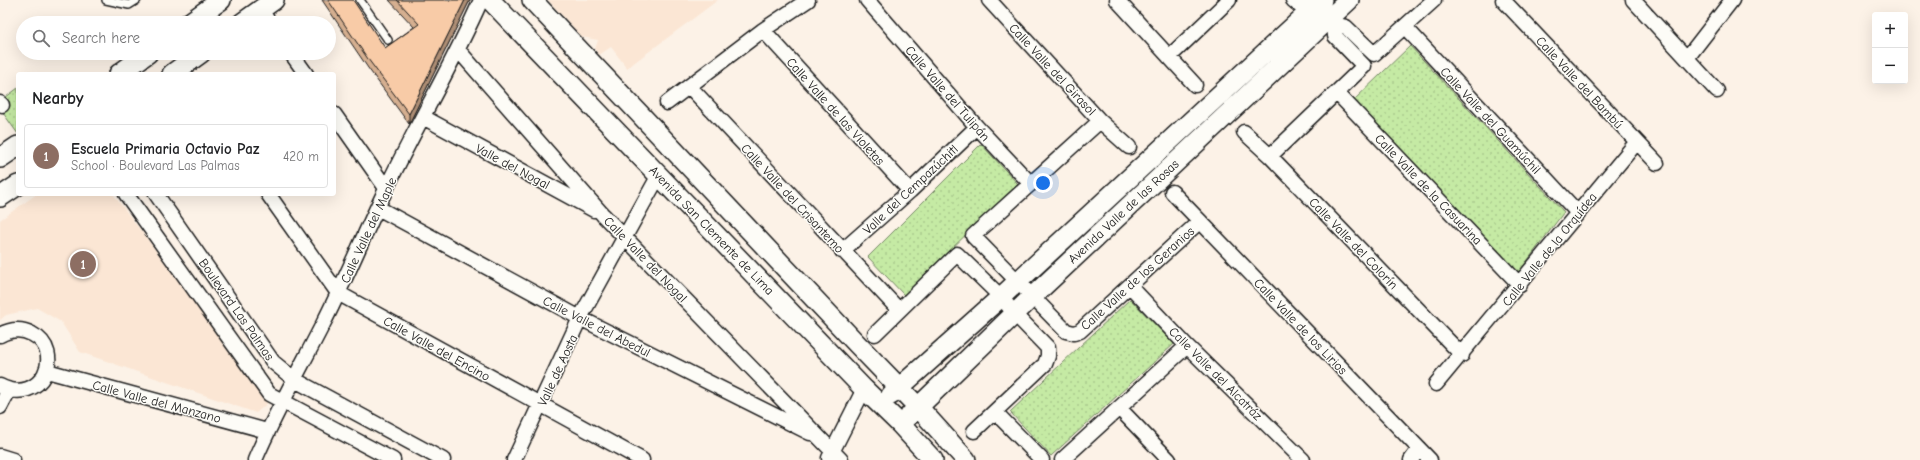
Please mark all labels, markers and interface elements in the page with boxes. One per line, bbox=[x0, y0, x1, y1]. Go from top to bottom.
map controls bbox=[1872, 12, 1908, 84]
button: + bbox=[1872, 12, 1908, 48]
search box bbox=[16, 16, 336, 60]
street label: Calle Valle del Girasol bbox=[1006, 20, 1099, 118]
icon: search bbox=[30, 27, 52, 49]
text: Search here bbox=[62, 29, 140, 47]
street label: Calle Valle del Bambú bbox=[1533, 33, 1626, 131]
street label: Calle Valle del Tulipán bbox=[902, 43, 993, 144]
button: − bbox=[1872, 48, 1908, 84]
street label: Calle Valle de las Violetas bbox=[783, 55, 888, 168]
street label: Calle Valle del Guamúchil bbox=[1437, 64, 1544, 177]
text: Nearby bbox=[32, 89, 83, 108]
street label: Calle Valle de la Casuarina bbox=[1372, 131, 1485, 248]
text: Escuela Primaria Octavio Paz bbox=[71, 140, 259, 158]
street label: Valle del Nogal bbox=[473, 141, 552, 192]
street label: Calle Valle del Crisantemo bbox=[738, 141, 847, 256]
street label: Valle del Cempazúchitl bbox=[860, 142, 961, 237]
text: 1 bbox=[43, 149, 49, 164]
text: 420 m bbox=[283, 149, 319, 164]
street label: Avenida Valle de las Rosas bbox=[1065, 156, 1182, 267]
text: School · Boulevard Las Palmas bbox=[71, 158, 240, 173]
street label: Avenida San Clemente de Lima bbox=[646, 163, 777, 298]
your location bbox=[1033, 173, 1053, 193]
street label: Calle Valle del Maple bbox=[337, 174, 400, 286]
street label: Calle Valle de la Orquídea bbox=[1499, 189, 1600, 309]
street label: Calle Valle del Colorín bbox=[1306, 195, 1401, 292]
street label: Calle Valle del Nogal bbox=[601, 213, 690, 305]
street label: Calle Valle de los Geranios bbox=[1077, 223, 1197, 333]
pin: 1 bbox=[70, 249, 96, 279]
street label: Boulevard Las Palmas bbox=[196, 256, 277, 363]
street label: Calle Valle de los Lirios bbox=[1251, 275, 1350, 377]
street label: Calle Valle del Abedul bbox=[540, 293, 653, 360]
street label: Calle Valle del Encino bbox=[381, 313, 493, 384]
street label: Calle Valle del Alcatráz bbox=[1166, 324, 1266, 423]
street label: Valle de Aosta bbox=[534, 332, 581, 408]
street label: Calle Valle del Manzano bbox=[91, 377, 223, 426]

